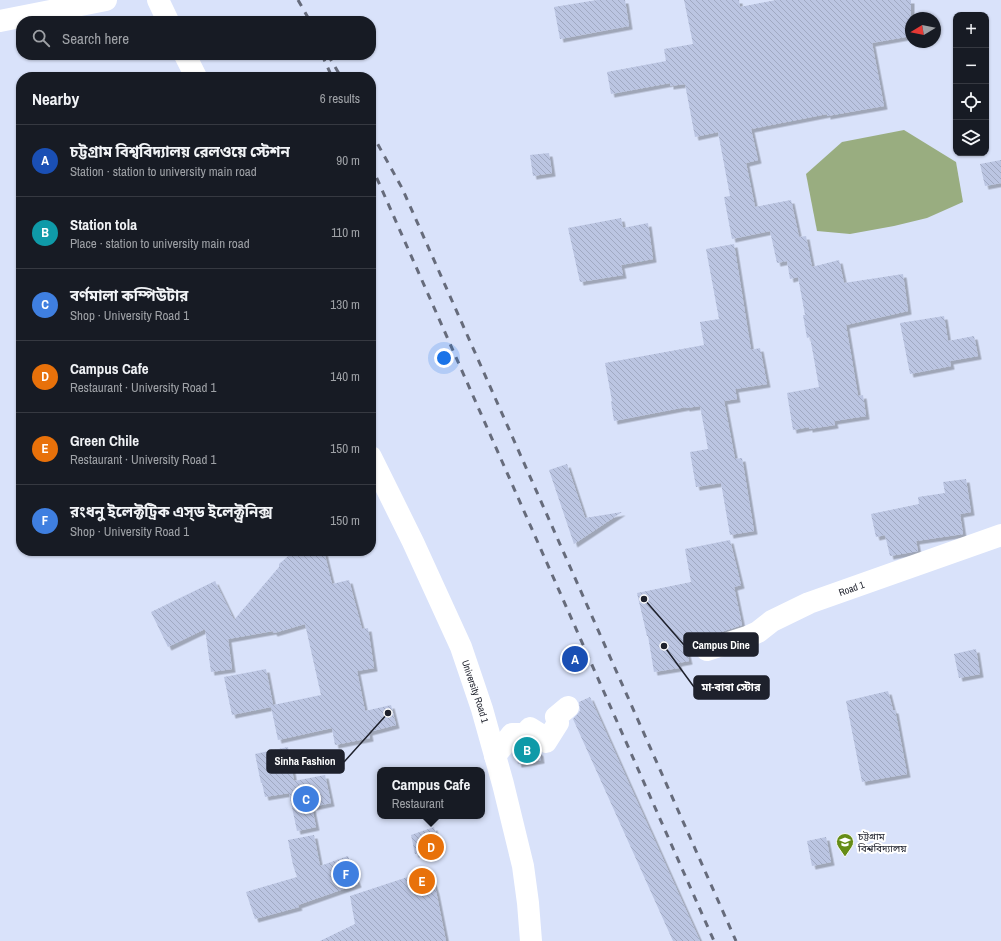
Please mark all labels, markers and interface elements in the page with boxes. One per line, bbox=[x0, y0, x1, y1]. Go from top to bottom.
north arrow bbox=[905, 12, 941, 48]
map controls bbox=[953, 12, 989, 156]
button: + bbox=[953, 12, 989, 48]
search box bbox=[16, 16, 376, 60]
icon: search bbox=[30, 27, 52, 49]
text: Search here bbox=[62, 28, 129, 49]
button: − bbox=[953, 48, 989, 84]
button: locate bbox=[953, 84, 989, 120]
text: Nearby bbox=[32, 87, 79, 110]
text: 6 results bbox=[320, 90, 360, 107]
button: layers bbox=[953, 120, 989, 156]
text: চট্টগ্রাম বিশ্ববিদ্যালয় রেলওয়ে স্টেশন bbox=[70, 141, 290, 162]
text: A bbox=[41, 152, 49, 169]
text: 90 m bbox=[336, 152, 360, 169]
text: Station · station to university main road bbox=[70, 163, 257, 180]
text: Station tola bbox=[70, 214, 137, 235]
text: B bbox=[41, 224, 49, 241]
text: 110 m bbox=[331, 224, 360, 241]
text: Place · station to university main road bbox=[70, 235, 250, 252]
text: বর্ণমালা কম্পিউটার bbox=[70, 285, 188, 306]
text: C bbox=[41, 296, 49, 313]
text: 130 m bbox=[330, 296, 360, 313]
text: Shop · University Road 1 bbox=[70, 307, 189, 324]
your location bbox=[434, 348, 454, 368]
text: Campus Cafe bbox=[70, 358, 149, 379]
text: D bbox=[41, 368, 49, 385]
text: 140 m bbox=[330, 368, 360, 385]
text: Restaurant · University Road 1 bbox=[70, 379, 216, 396]
text: Green Chile bbox=[70, 430, 139, 451]
text: E bbox=[41, 440, 49, 457]
text: 150 m bbox=[330, 440, 360, 457]
text: Restaurant · University Road 1 bbox=[70, 451, 216, 468]
text: রংধনু ইলেক্টট্রিক এস্ড ইলেক্ট্রনিক্স bbox=[70, 501, 273, 522]
text: F bbox=[42, 512, 48, 529]
text: 150 m bbox=[330, 512, 360, 529]
text: Shop · University Road 1 bbox=[70, 523, 189, 540]
street label: Road 1 bbox=[837, 578, 867, 599]
callout: Campus Dine bbox=[684, 633, 758, 656]
text: Campus Dine bbox=[692, 638, 750, 652]
pin: A bbox=[562, 644, 588, 674]
street label: University Road 1 bbox=[459, 658, 492, 725]
callout: মা-বাবা স্টোর bbox=[694, 676, 769, 699]
text: মা-বাবা স্টোর bbox=[700, 680, 761, 694]
pin: B bbox=[514, 735, 540, 765]
callout: Sinha Fashion bbox=[267, 750, 344, 773]
text: Sinha Fashion bbox=[274, 754, 336, 768]
popup bbox=[377, 767, 485, 819]
text: Campus Cafe bbox=[392, 774, 470, 795]
pin: C bbox=[293, 784, 319, 814]
text: Restaurant bbox=[392, 795, 444, 812]
place label: চট্টগ্রাম বিশ্ববিদ্যালয় bbox=[857, 830, 907, 855]
pin: D bbox=[418, 832, 444, 862]
school or university icon: চট্টগ্রাম বিশ্ববিদ্যালয় bbox=[835, 832, 855, 857]
pin: F bbox=[333, 859, 359, 889]
pin: E bbox=[409, 866, 435, 896]

